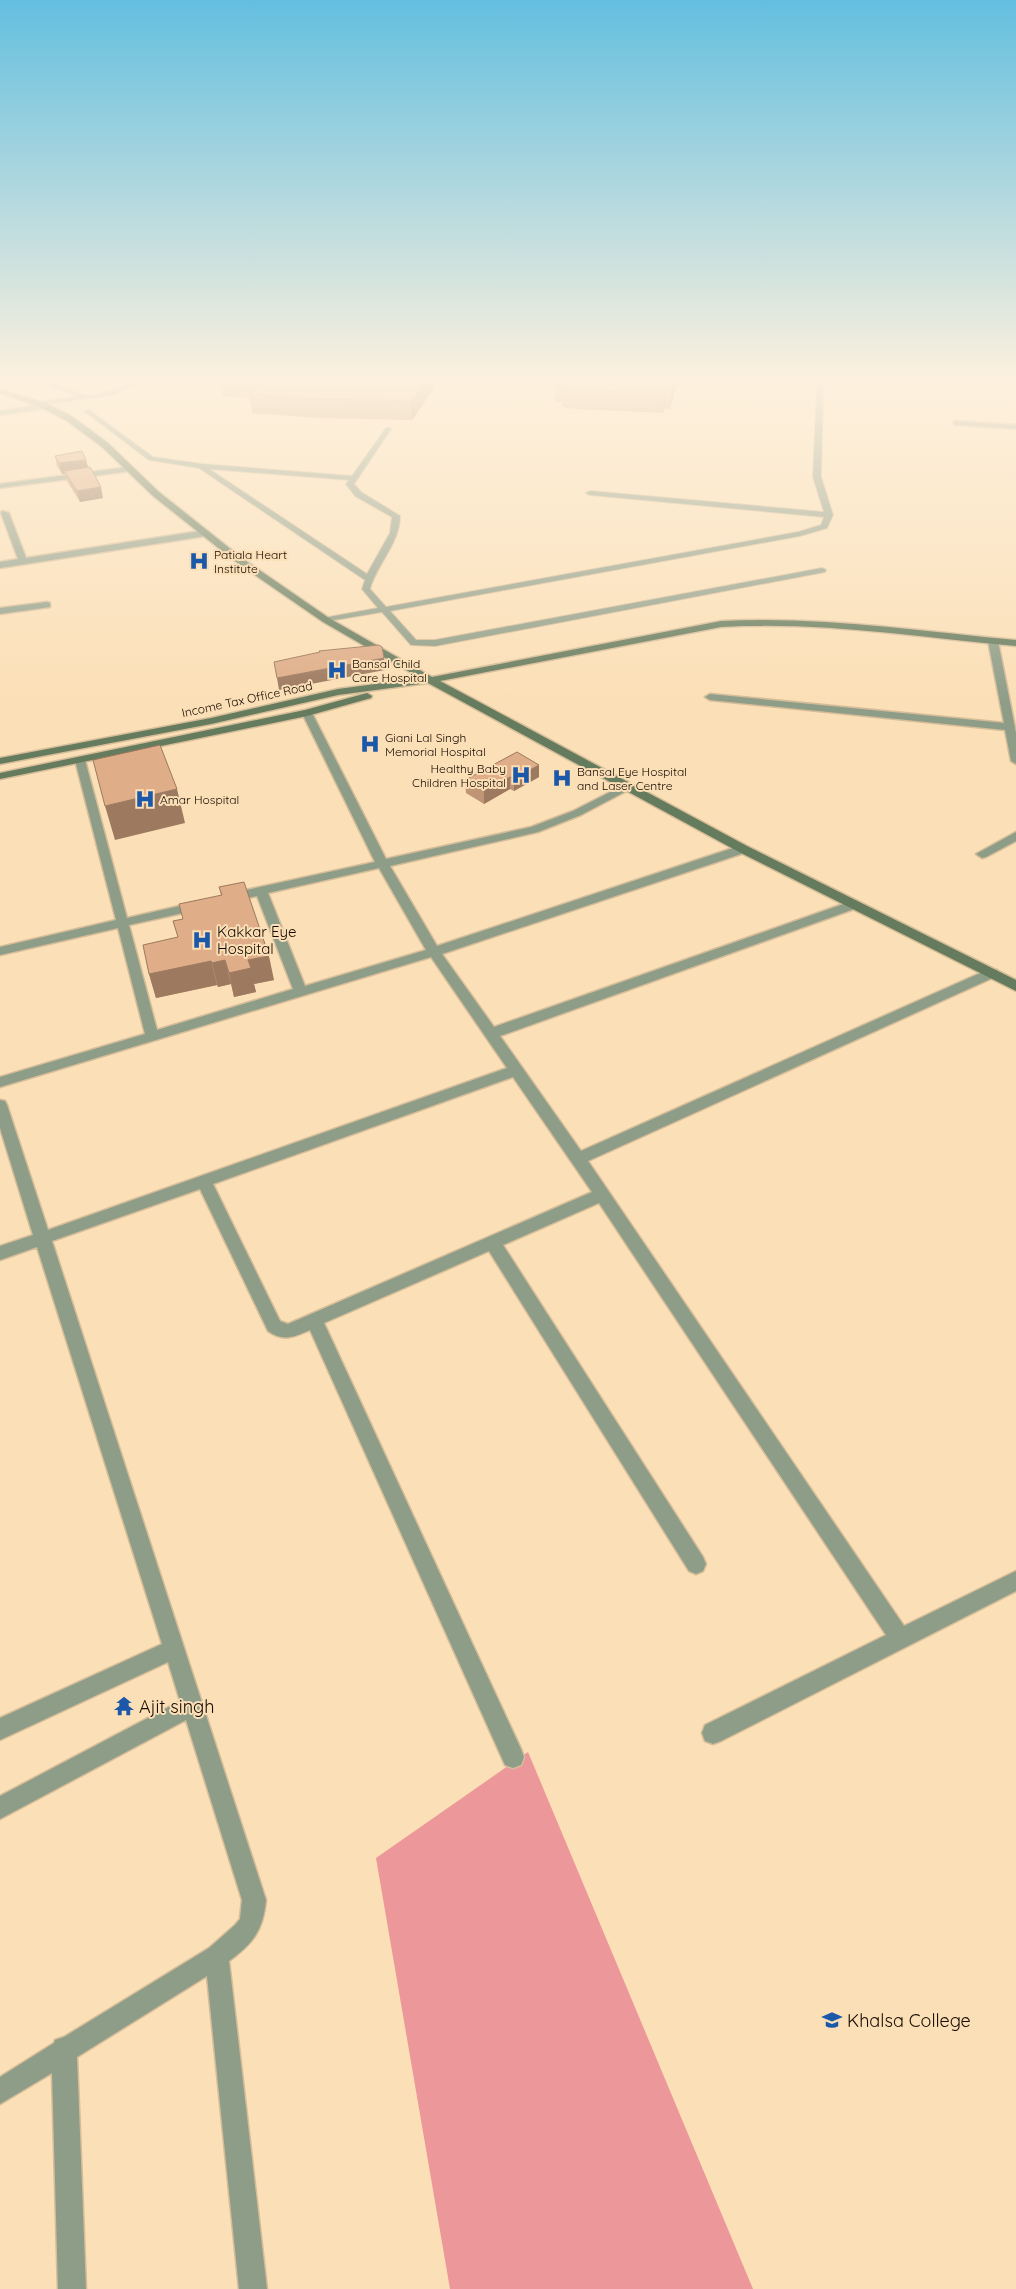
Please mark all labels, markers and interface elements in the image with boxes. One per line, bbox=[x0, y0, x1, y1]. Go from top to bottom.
place label: Patiala Heart Institute bbox=[214, 547, 287, 576]
hospital icon: Patiala Heart Institute bbox=[188, 550, 210, 572]
place label: Bansal Child Care Hospital bbox=[352, 656, 427, 685]
hospital icon: Bansal Child Care Hospital bbox=[326, 659, 348, 681]
street label: Income Tax Office Road bbox=[180, 678, 314, 720]
place label: Giani Lal Singh Memorial Hospital bbox=[385, 730, 486, 759]
hospital icon: Giani Lal Singh Memorial Hospital bbox=[359, 733, 381, 755]
place label: Healthy Baby Children Hospital bbox=[412, 761, 506, 790]
hospital icon: Healthy Baby Children Hospital bbox=[510, 764, 532, 786]
place label: Bansal Eye Hospital and Laser Centre bbox=[577, 764, 687, 793]
hospital icon: Bansal Eye Hospital and Laser Centre bbox=[551, 767, 573, 789]
hospital icon: Amar Hospital bbox=[134, 788, 156, 810]
place label: Amar Hospital bbox=[160, 792, 239, 807]
place label: Kakkar Eye Hospital bbox=[217, 922, 296, 958]
hospital icon: Kakkar Eye Hospital bbox=[191, 929, 213, 951]
temple icon: Ajit singh bbox=[113, 1695, 135, 1717]
place label: Ajit singh bbox=[139, 1695, 215, 1718]
school or university icon: Khalsa College bbox=[821, 2009, 843, 2031]
place label: Khalsa College bbox=[847, 2009, 971, 2032]

